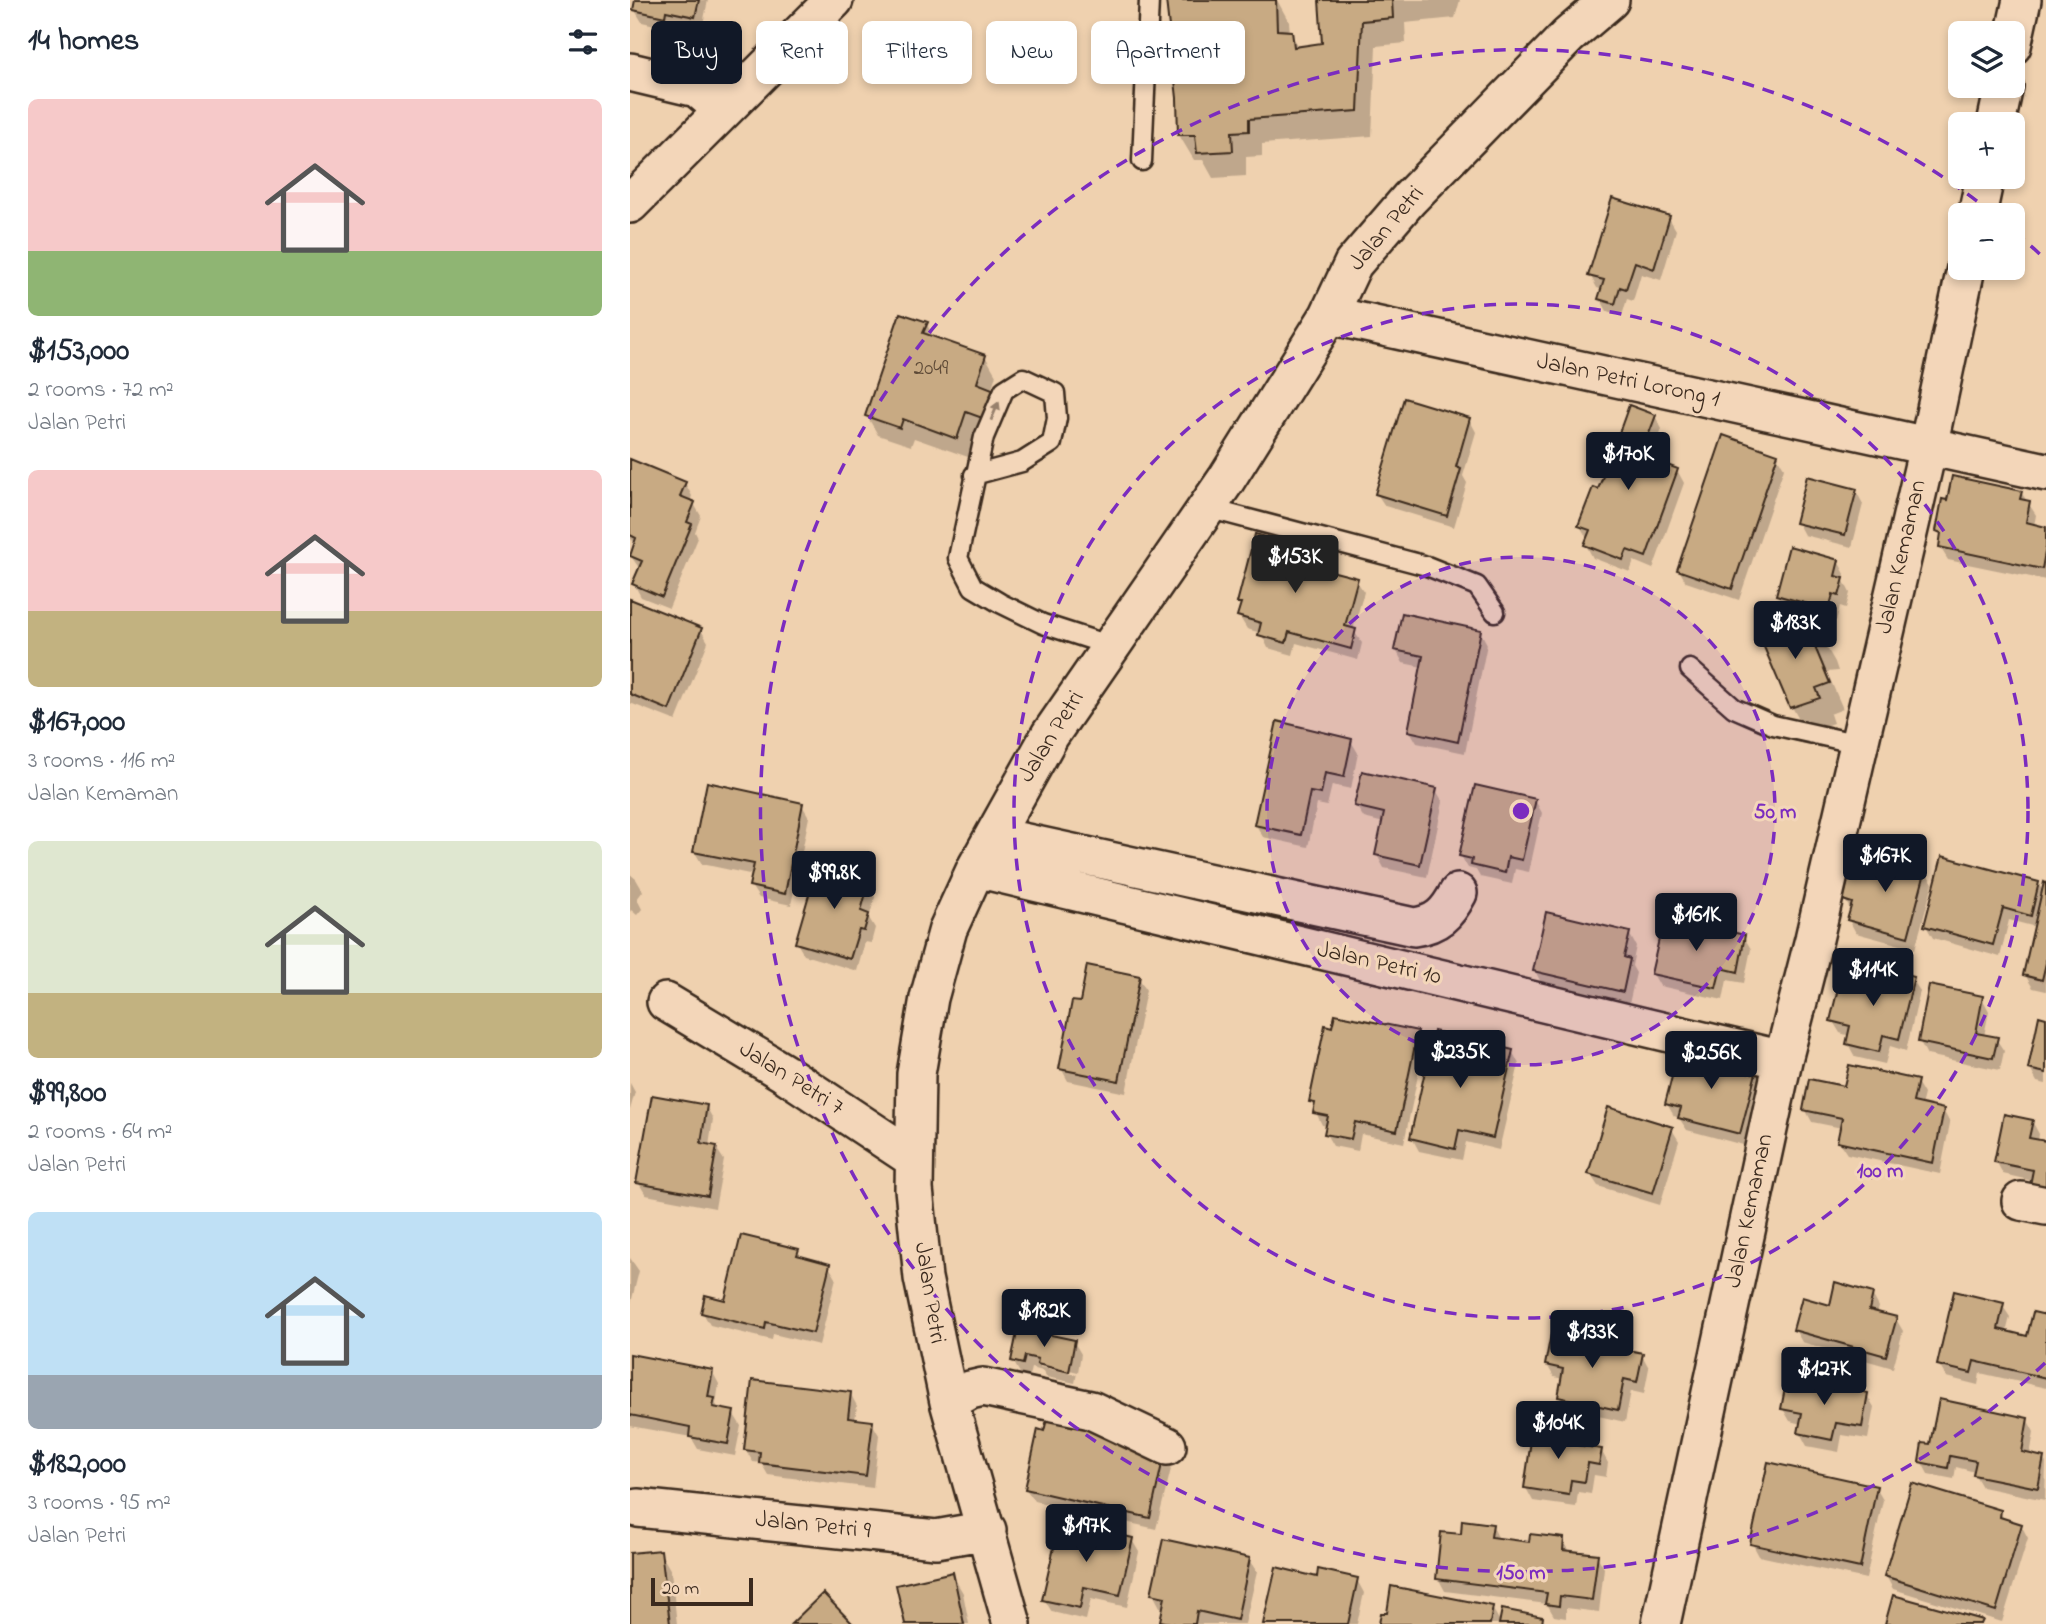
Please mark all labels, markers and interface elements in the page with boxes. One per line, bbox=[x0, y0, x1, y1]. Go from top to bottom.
text: 14 homes bbox=[28, 20, 139, 64]
chip: Buy bbox=[651, 21, 742, 84]
chip: Rent bbox=[756, 21, 848, 84]
chip: Filters bbox=[862, 21, 972, 84]
chip: New bbox=[986, 21, 1077, 84]
chip: Apartment bbox=[1091, 21, 1245, 84]
map controls bbox=[1948, 21, 2025, 280]
button: layers bbox=[1948, 21, 2025, 98]
icon: filters bbox=[564, 23, 602, 61]
button: + bbox=[1948, 112, 2025, 189]
icon: home bbox=[252, 145, 378, 271]
street label: Jalan Petri bbox=[1341, 178, 1433, 280]
button: − bbox=[1948, 203, 2025, 280]
text: $153,000 bbox=[28, 330, 129, 374]
street label: Jalan Petri Lorong 1 bbox=[1533, 345, 1723, 418]
house number: 2049 bbox=[914, 354, 949, 384]
text: 2 rooms · 72 m² bbox=[28, 374, 174, 407]
one-way arrow bbox=[990, 400, 1001, 421]
text: Jalan Petri bbox=[28, 407, 126, 440]
pin: $170K bbox=[1579, 433, 1677, 492]
text: $170K bbox=[1602, 438, 1654, 471]
street label: Jalan Kemaman bbox=[1867, 477, 1937, 637]
icon: home bbox=[252, 516, 378, 642]
pin: $153K bbox=[1246, 536, 1344, 595]
text: $153K bbox=[1267, 541, 1323, 574]
pin: $183K bbox=[1746, 602, 1844, 661]
text: $183K bbox=[1770, 607, 1820, 640]
street label: Jalan Petri bbox=[1010, 684, 1094, 790]
text: $167,000 bbox=[28, 701, 125, 745]
text: 3 rooms · 116 m² bbox=[28, 745, 175, 778]
text: Jalan Kemaman bbox=[28, 778, 178, 811]
text: 50 m bbox=[1754, 798, 1796, 828]
centre of rings bbox=[1509, 799, 1533, 823]
pin: $167K bbox=[1836, 834, 1934, 894]
text: $167K bbox=[1859, 840, 1911, 873]
pin: $99.8K bbox=[777, 852, 891, 911]
text: $99.8K bbox=[808, 857, 860, 890]
icon: home bbox=[252, 887, 378, 1013]
pin: $161K bbox=[1647, 894, 1745, 953]
text: $161K bbox=[1671, 899, 1721, 932]
street label: Jalan Petri 10 bbox=[1313, 933, 1445, 995]
pin: $114K bbox=[1824, 948, 1922, 1008]
text: $114K bbox=[1848, 954, 1898, 987]
pin: $235K bbox=[1411, 1030, 1509, 1090]
pin: $256K bbox=[1662, 1032, 1760, 1091]
street label: Jalan Petri 7 bbox=[732, 1033, 851, 1125]
text: $235K bbox=[1430, 1036, 1490, 1069]
text: $256K bbox=[1681, 1037, 1741, 1070]
text: $99,800 bbox=[28, 1072, 107, 1116]
text: 2 rooms · 64 m² bbox=[28, 1116, 172, 1149]
street label: Jalan Kemaman bbox=[1717, 1131, 1783, 1291]
text: Jalan Petri bbox=[28, 1149, 126, 1182]
text: 100 m bbox=[1857, 1157, 1903, 1187]
street label: Jalan Petri bbox=[904, 1240, 954, 1346]
icon: home bbox=[252, 1258, 378, 1384]
pin: $182K bbox=[995, 1290, 1093, 1349]
text: $182K bbox=[1018, 1295, 1070, 1328]
pin: $133K bbox=[1543, 1310, 1641, 1370]
text: $133K bbox=[1566, 1316, 1618, 1349]
pin: $127K bbox=[1775, 1348, 1873, 1407]
text: $127K bbox=[1797, 1353, 1851, 1386]
pin: $104K bbox=[1509, 1402, 1607, 1461]
text: $104K bbox=[1532, 1407, 1584, 1440]
text: $182,000 bbox=[28, 1443, 126, 1487]
text: 3 rooms · 95 m² bbox=[28, 1487, 171, 1520]
street label: Jalan Petri 9 bbox=[754, 1503, 873, 1550]
pin: $197K bbox=[1037, 1504, 1135, 1564]
text: $197K bbox=[1062, 1510, 1110, 1543]
text: Jalan Petri bbox=[28, 1520, 126, 1553]
text: 150 m bbox=[1496, 1559, 1546, 1589]
scale bar bbox=[651, 1575, 752, 1607]
text: 20 m bbox=[662, 1576, 699, 1603]

